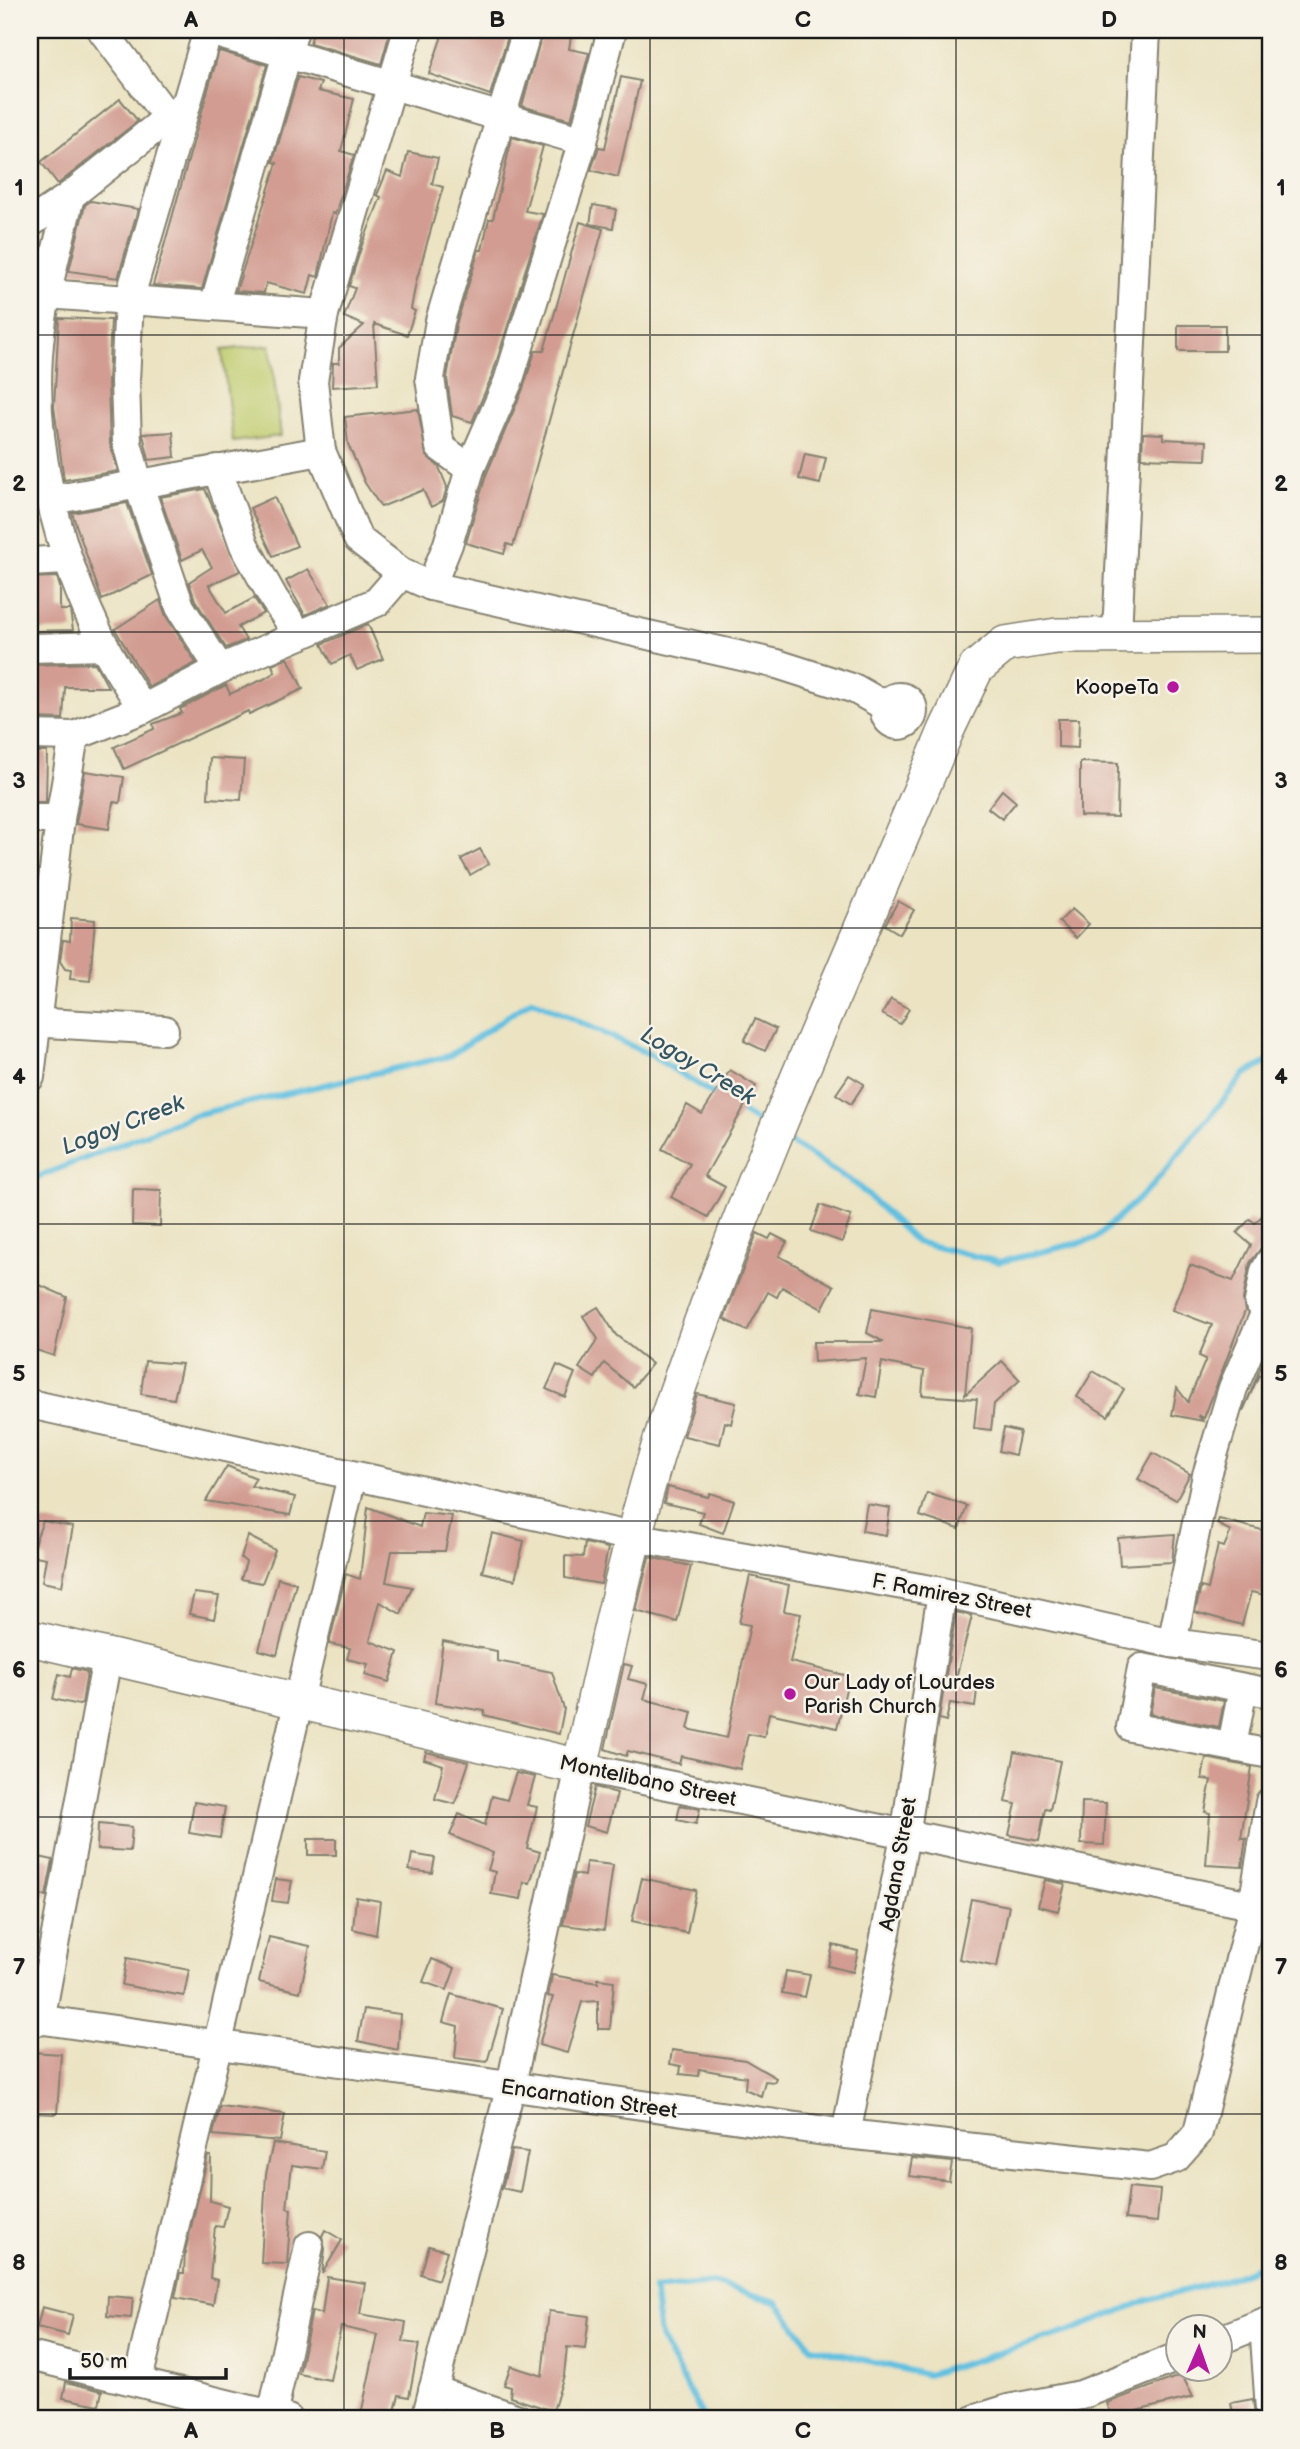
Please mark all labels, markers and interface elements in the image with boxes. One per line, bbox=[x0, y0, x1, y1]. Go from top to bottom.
text: A bbox=[183, 6, 199, 34]
text: B bbox=[489, 6, 505, 34]
text: C bbox=[795, 6, 811, 34]
text: D bbox=[1101, 6, 1117, 34]
text: 1 bbox=[14, 174, 24, 202]
text: 1 bbox=[1276, 174, 1286, 202]
text: 2 bbox=[12, 470, 26, 498]
text: 2 bbox=[1274, 470, 1288, 498]
place label: KoopeTa bbox=[1075, 675, 1159, 700]
marker: KoopeTa bbox=[1165, 679, 1181, 695]
text: 3 bbox=[12, 767, 26, 795]
text: 3 bbox=[1274, 767, 1288, 795]
water label: Logoy Creek bbox=[635, 1021, 761, 1112]
text: 4 bbox=[12, 1063, 26, 1091]
text: 4 bbox=[1274, 1063, 1288, 1091]
water label: Logoy Creek bbox=[58, 1089, 189, 1161]
text: 5 bbox=[12, 1360, 26, 1388]
text: 5 bbox=[1274, 1360, 1288, 1388]
street label: F. Ramirez Street bbox=[870, 1568, 1035, 1624]
text: 6 bbox=[12, 1656, 26, 1684]
text: 6 bbox=[1274, 1656, 1288, 1684]
place label: Our Lady of Lourdes Parish Church bbox=[804, 1670, 995, 1719]
marker: Our Lady of Lourdes Parish Church bbox=[782, 1686, 798, 1702]
street label: Montelibano Street bbox=[557, 1750, 739, 1812]
street label: Agdana Street bbox=[874, 1795, 922, 1933]
text: 7 bbox=[13, 1953, 26, 1981]
text: 7 bbox=[1275, 1953, 1288, 1981]
street label: Encarnation Street bbox=[499, 2074, 679, 2124]
text: 8 bbox=[12, 2249, 26, 2277]
text: 8 bbox=[1274, 2249, 1288, 2277]
north arrow bbox=[1164, 2312, 1234, 2382]
text: N bbox=[1192, 2321, 1207, 2344]
scale bar bbox=[70, 2337, 226, 2381]
text: 50 m bbox=[80, 2349, 127, 2374]
text: A bbox=[183, 2417, 199, 2445]
text: B bbox=[489, 2417, 505, 2445]
text: C bbox=[795, 2417, 811, 2445]
text: D bbox=[1101, 2417, 1117, 2445]

